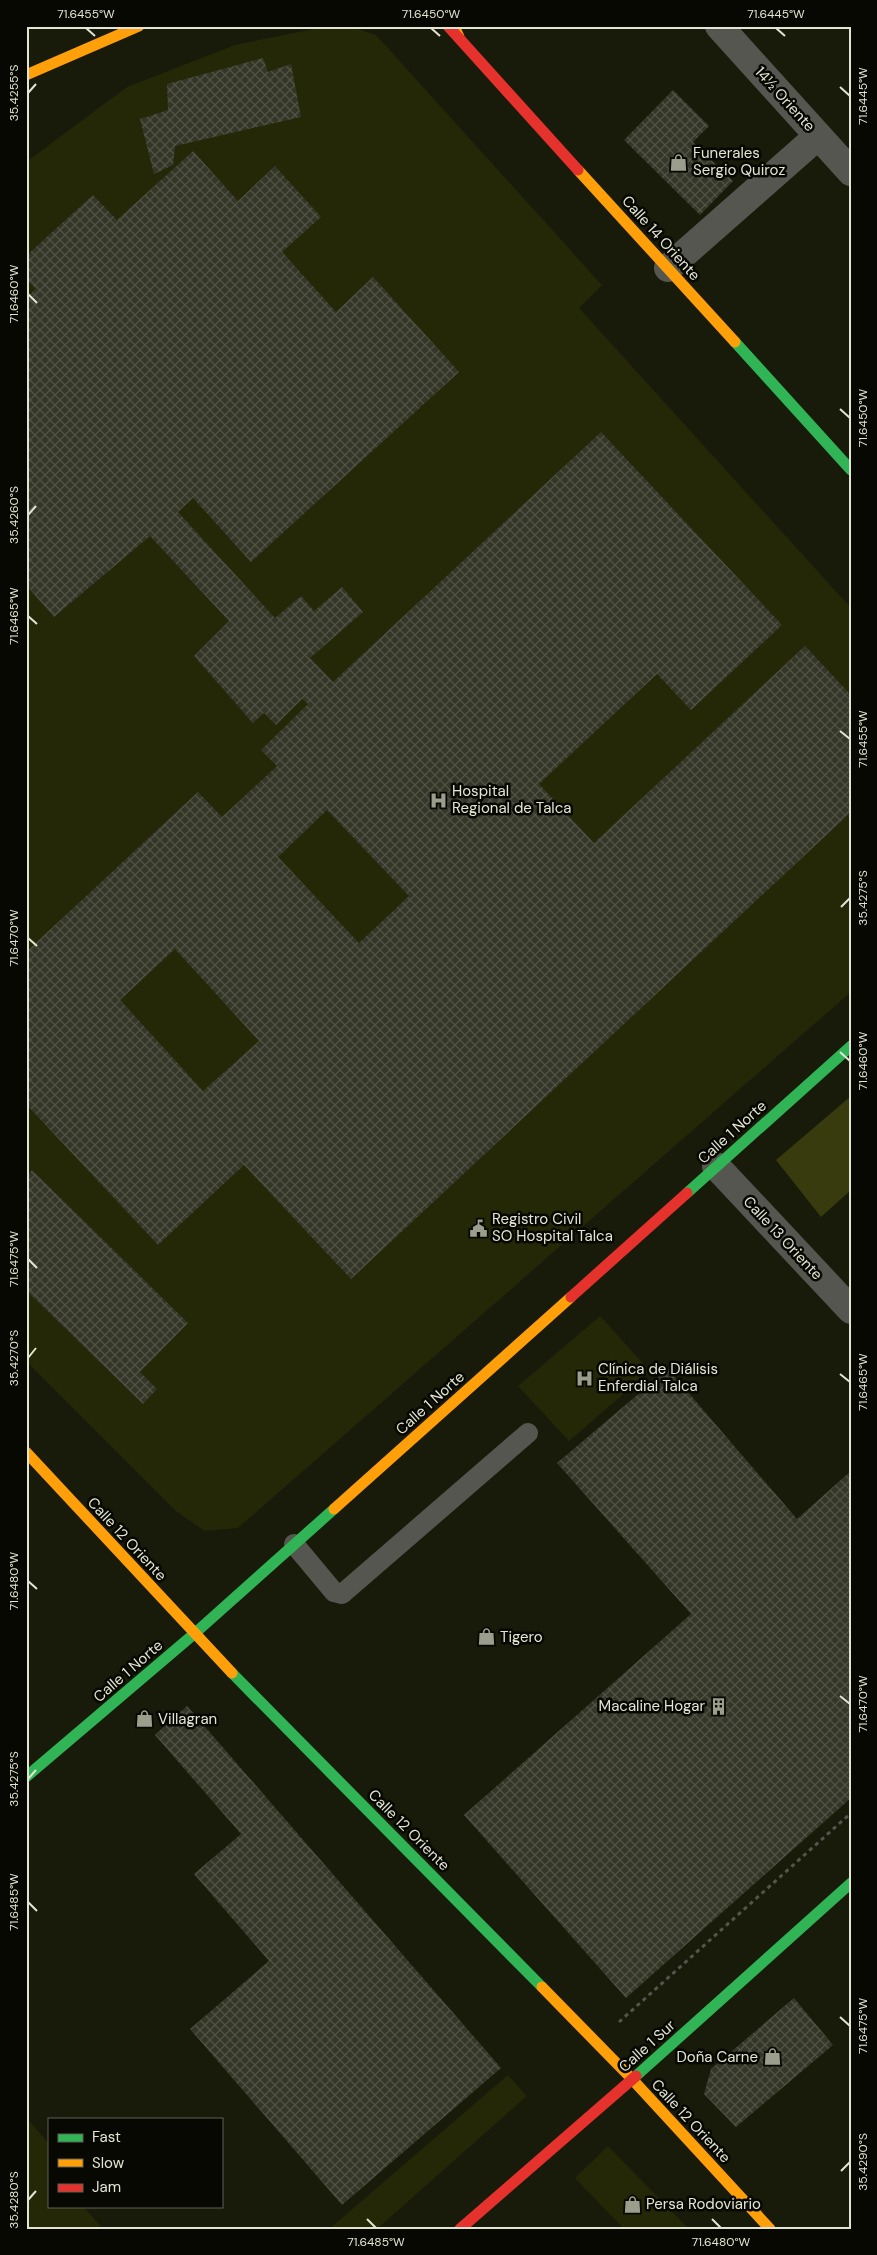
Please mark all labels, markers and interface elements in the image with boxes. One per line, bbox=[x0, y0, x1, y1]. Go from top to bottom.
text: 71.6455°W bbox=[57, 6, 115, 22]
text: 71.6450°W bbox=[402, 6, 461, 22]
text: 71.6445°W bbox=[747, 6, 805, 22]
street label: 14½ Oriente bbox=[750, 62, 820, 136]
text: 35.4255°S bbox=[6, 65, 22, 121]
text: 71.6445°W bbox=[855, 67, 871, 125]
place label: Funerales Sergio Quiroz bbox=[693, 143, 785, 180]
shop icon: Funerales Sergio Quiroz bbox=[669, 152, 689, 172]
street label: Calle 14 Oriente bbox=[617, 191, 705, 285]
text: 71.6460°W bbox=[6, 264, 22, 323]
text: 71.6450°W bbox=[855, 388, 871, 447]
text: 35.4260°S bbox=[6, 486, 22, 544]
text: 71.6465°W bbox=[6, 587, 22, 645]
text: 71.6455°W bbox=[855, 710, 871, 768]
place label: Hospital Regional de Talca bbox=[452, 781, 571, 818]
hospital icon: Hospital Regional de Talca bbox=[428, 790, 448, 810]
text: 35.4275°S bbox=[855, 870, 871, 926]
text: 71.6470°W bbox=[6, 909, 22, 967]
text: 71.6460°W bbox=[855, 1031, 871, 1090]
street label: Calle 1 Norte bbox=[693, 1096, 771, 1168]
street label: Calle 13 Oriente bbox=[739, 1192, 827, 1284]
place label: Registro Civil SO Hospital Talca bbox=[492, 1209, 613, 1246]
public building icon: Registro Civil SO Hospital Talca bbox=[468, 1218, 488, 1238]
text: 71.6475°W bbox=[6, 1231, 22, 1287]
text: 35.4270°S bbox=[6, 1330, 22, 1386]
text: 71.6465°W bbox=[855, 1353, 871, 1411]
place label: Clínica de Diálisis Enferdial Talca bbox=[598, 1359, 718, 1396]
street label: Calle 1 Norte bbox=[391, 1367, 469, 1439]
hospital icon: Clínica de Diálisis Enferdial Talca bbox=[574, 1368, 594, 1388]
street label: Calle 12 Oriente bbox=[83, 1493, 171, 1585]
text: 71.6480°W bbox=[6, 1551, 22, 1610]
shop icon: Tigero bbox=[476, 1627, 496, 1647]
place label: Tigero bbox=[500, 1627, 543, 1647]
street label: Calle 1 Norte bbox=[89, 1635, 167, 1707]
text: 71.6470°W bbox=[855, 1675, 871, 1733]
place label: Macaline Hogar bbox=[599, 1696, 705, 1716]
building icon: Macaline Hogar bbox=[709, 1696, 729, 1716]
shop icon: Villagran bbox=[134, 1709, 154, 1729]
place label: Villagran bbox=[158, 1709, 217, 1729]
text: 35.4275°S bbox=[6, 1751, 22, 1807]
street label: Calle 12 Oriente bbox=[364, 1785, 454, 1875]
text: 71.6485°W bbox=[6, 1873, 22, 1931]
text: 71.6475°W bbox=[855, 1998, 871, 2054]
street label: Calle 1 Sur bbox=[614, 2015, 680, 2077]
place label: Doña Carne bbox=[676, 2047, 758, 2067]
shop icon: Doña Carne bbox=[762, 2047, 782, 2067]
street label: Calle 12 Oriente bbox=[647, 2075, 735, 2167]
legend bbox=[48, 2118, 222, 2208]
text: Fast bbox=[92, 2127, 121, 2147]
text: 35.4290°S bbox=[855, 2133, 871, 2191]
text: Slow bbox=[92, 2153, 125, 2173]
text: 35.4280°S bbox=[6, 2171, 22, 2229]
text: Jam bbox=[92, 2177, 121, 2197]
shop icon: Persa Rodoviario bbox=[622, 2194, 642, 2214]
place label: Persa Rodoviario bbox=[646, 2194, 761, 2214]
text: 71.6485°W bbox=[347, 2234, 405, 2250]
text: 71.6480°W bbox=[692, 2234, 751, 2250]

